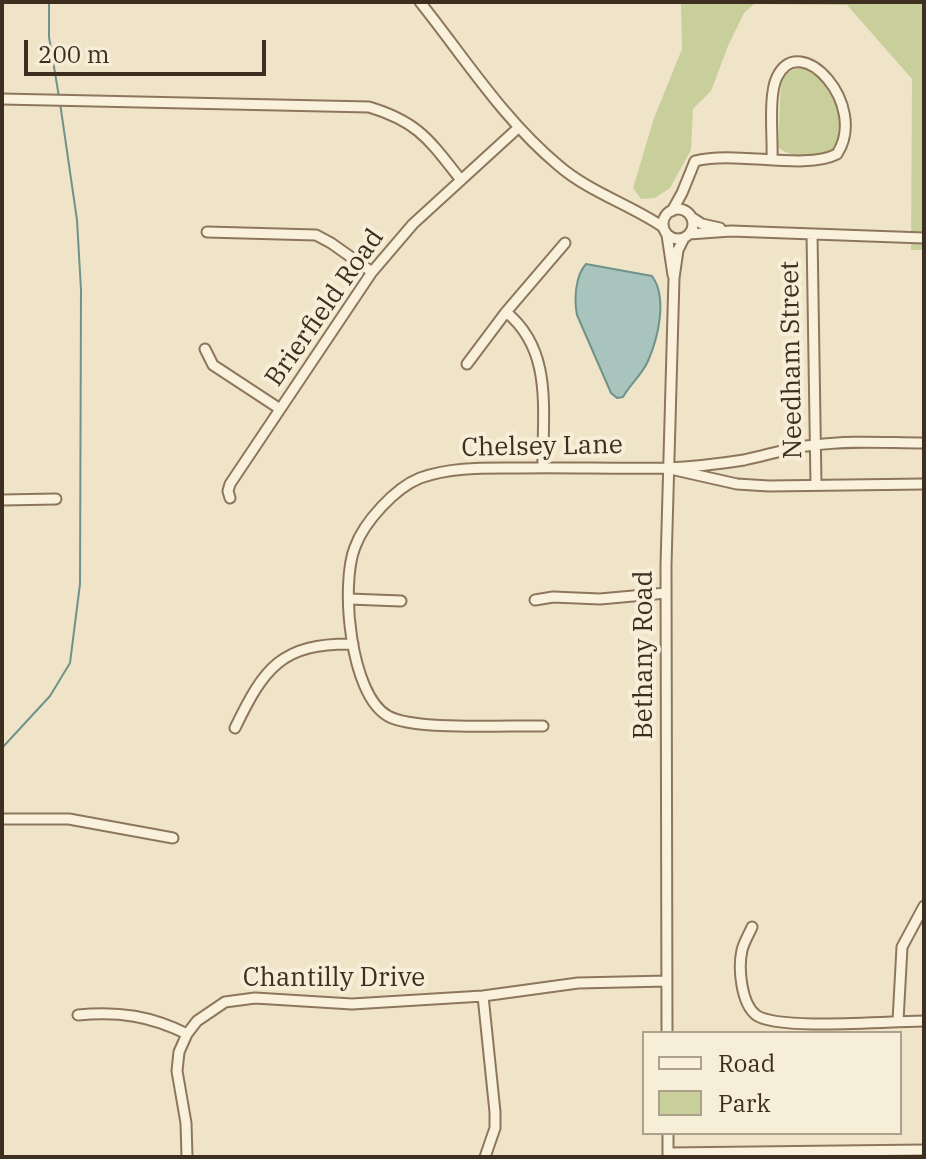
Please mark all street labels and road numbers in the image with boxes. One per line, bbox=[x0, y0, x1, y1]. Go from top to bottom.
street label: Brierfield Road bbox=[259, 223, 391, 393]
street label: Needham Street bbox=[775, 261, 809, 459]
street label: Chelsey Lane bbox=[461, 430, 623, 464]
street label: Bethany Road bbox=[628, 570, 660, 740]
street label: Chantilly Drive bbox=[243, 962, 425, 994]

